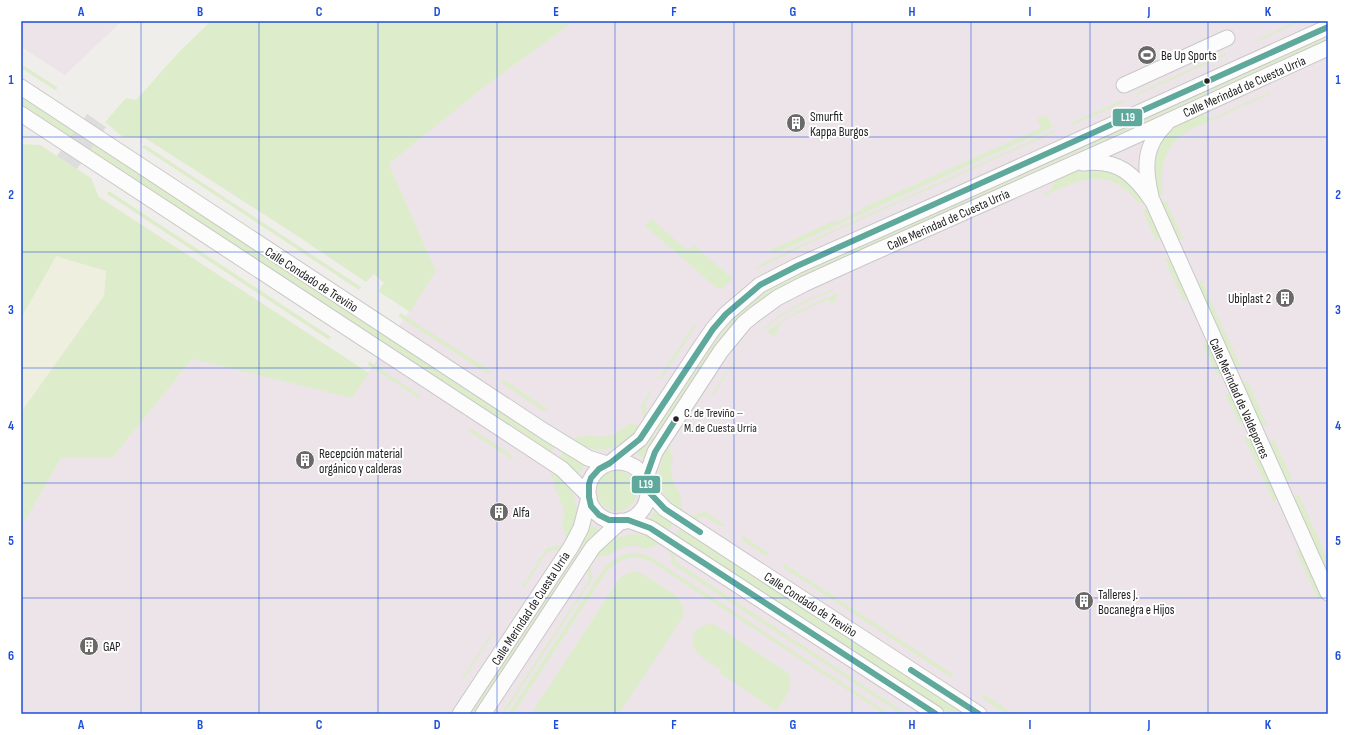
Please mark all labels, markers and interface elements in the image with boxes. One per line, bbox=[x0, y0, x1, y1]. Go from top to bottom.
text: A bbox=[77, 4, 85, 20]
text: B bbox=[197, 4, 203, 20]
text: C bbox=[316, 4, 323, 20]
text: D bbox=[434, 4, 441, 20]
text: E bbox=[553, 4, 559, 20]
text: F bbox=[671, 4, 677, 20]
text: G bbox=[790, 4, 797, 20]
text: H bbox=[909, 4, 916, 20]
text: I bbox=[1029, 4, 1032, 20]
text: J bbox=[1147, 4, 1151, 20]
text: K bbox=[1265, 4, 1272, 20]
sports icon: Be Up Sports bbox=[1136, 44, 1158, 66]
place label: Be Up Sports bbox=[1161, 48, 1217, 64]
street label: Calle Merindad de Cuesta Urria bbox=[1181, 53, 1308, 121]
text: 1 bbox=[8, 72, 14, 88]
text: 1 bbox=[1335, 72, 1341, 88]
unlabelled marker bbox=[1202, 76, 1212, 86]
line badge: L19 bbox=[1112, 108, 1143, 127]
place label: Smurfit Kappa Burgos bbox=[810, 109, 869, 140]
text: L19 bbox=[1121, 111, 1135, 124]
building icon: Smurfit Kappa Burgos bbox=[785, 112, 807, 134]
street label: Calle Merindad de Cuesta Urria bbox=[885, 186, 1012, 254]
text: 2 bbox=[8, 187, 14, 203]
text: 2 bbox=[1335, 187, 1341, 203]
street label: Calle Condado de Treviño bbox=[262, 244, 361, 316]
building icon: Ubiplast 2 bbox=[1274, 287, 1296, 309]
place label: Ubiplast 2 bbox=[1228, 291, 1271, 307]
text: 3 bbox=[8, 302, 14, 318]
text: 3 bbox=[1335, 302, 1341, 318]
street label: Calle Merindad de Valdeporres bbox=[1205, 336, 1273, 461]
place label: C. de Treviño – M. de Cuesta Urría bbox=[684, 406, 757, 436]
marker: C. de Treviño – M. de Cuesta Urría bbox=[671, 414, 681, 424]
text: 4 bbox=[8, 418, 14, 434]
text: 4 bbox=[1335, 418, 1341, 434]
place label: Recepción material orgánico y calderas bbox=[319, 446, 403, 477]
building icon: Recepción material orgánico y calderas bbox=[294, 449, 316, 471]
line badge: L19 bbox=[631, 475, 661, 494]
text: L19 bbox=[639, 478, 653, 491]
building icon: Alfa bbox=[488, 501, 510, 523]
place label: Alfa bbox=[512, 505, 530, 521]
text: 5 bbox=[8, 533, 14, 549]
text: 5 bbox=[1335, 533, 1341, 549]
street label: Calle Merindad de Cuesta Urria bbox=[488, 549, 574, 668]
street label: Calle Condado de Treviño bbox=[761, 569, 860, 641]
place label: Talleres J. Bocanegra e Hijos bbox=[1098, 587, 1175, 618]
building icon: Talleres J. Bocanegra e Hijos bbox=[1073, 590, 1095, 612]
building icon: GAP bbox=[78, 635, 100, 657]
place label: GAP bbox=[103, 639, 121, 655]
text: 6 bbox=[8, 648, 14, 664]
text: 6 bbox=[1335, 648, 1341, 664]
text: A bbox=[77, 717, 85, 733]
text: B bbox=[197, 717, 203, 733]
text: C bbox=[316, 717, 323, 733]
text: D bbox=[434, 717, 441, 733]
text: E bbox=[553, 717, 559, 733]
text: F bbox=[671, 717, 677, 733]
text: G bbox=[790, 717, 797, 733]
text: H bbox=[909, 717, 916, 733]
text: I bbox=[1029, 717, 1032, 733]
text: J bbox=[1147, 717, 1151, 733]
text: K bbox=[1265, 717, 1272, 733]

